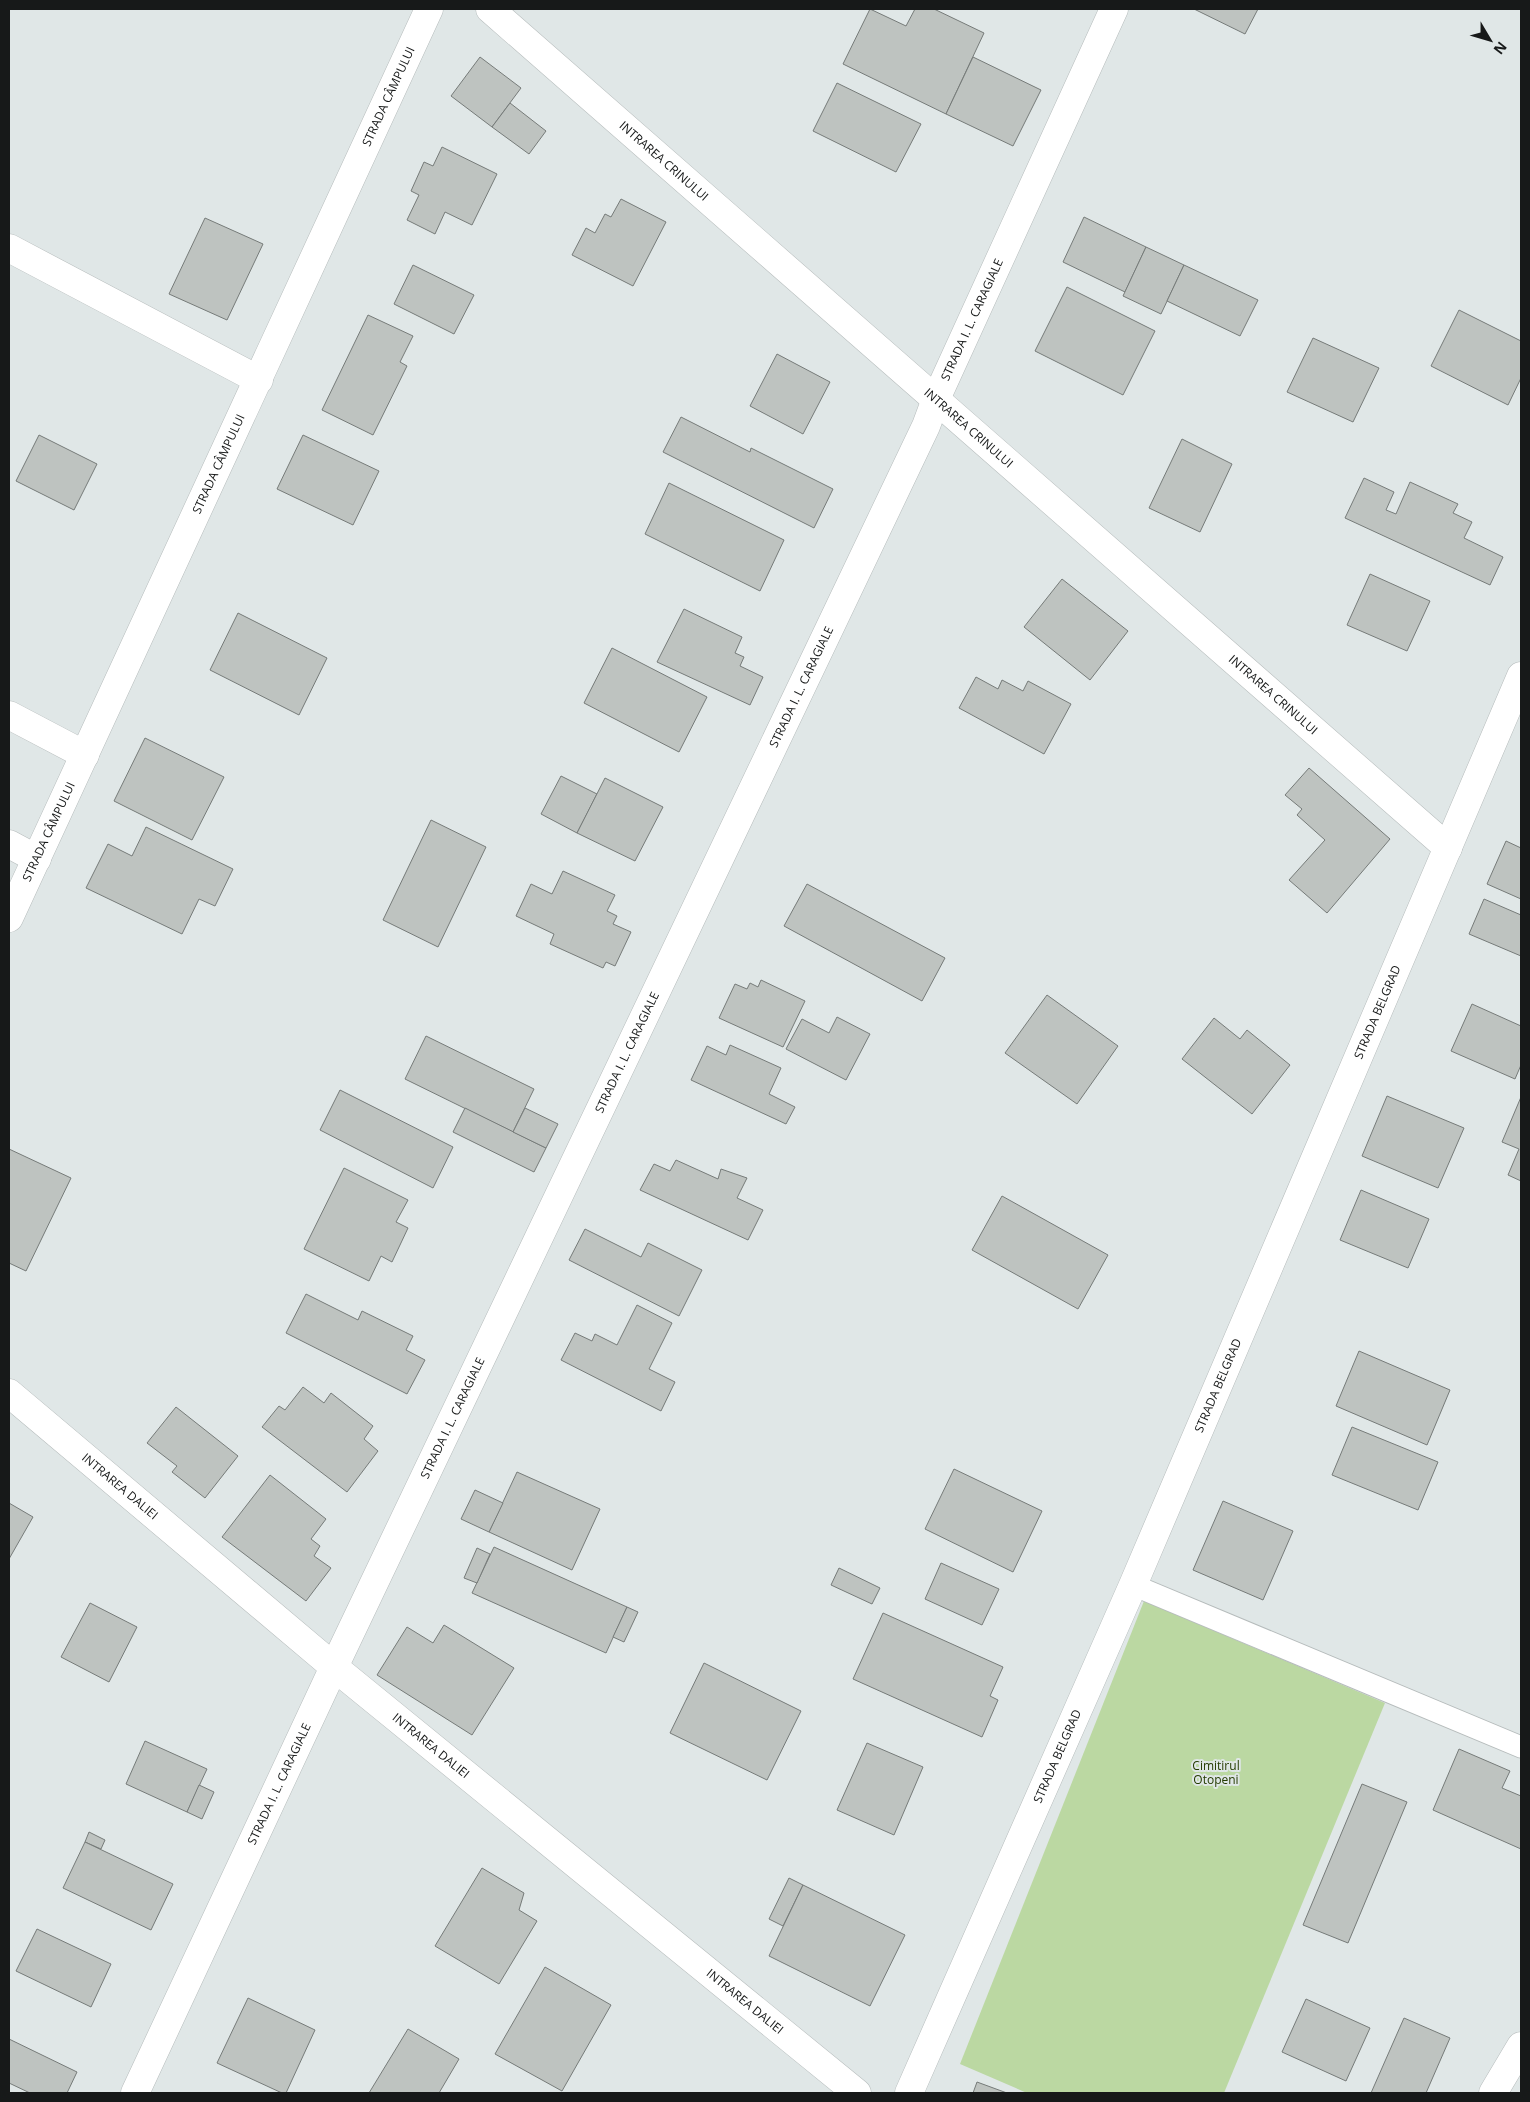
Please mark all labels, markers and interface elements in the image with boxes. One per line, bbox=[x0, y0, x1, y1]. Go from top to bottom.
north arrow bbox=[1465, 15, 1515, 65]
text: N bbox=[1490, 38, 1512, 59]
street label: STRADA CÂMPULUI bbox=[358, 44, 418, 149]
street label: INTRAREA CRINULUI bbox=[616, 117, 712, 205]
street label: STRADA I. L. CARAGIALE bbox=[936, 256, 1007, 383]
street label: INTRAREA CRINULUI bbox=[921, 384, 1017, 471]
street label: STRADA CÂMPULUI bbox=[188, 411, 249, 516]
street label: STRADA I. L. CARAGIALE bbox=[765, 623, 837, 750]
street label: INTRAREA CRINULUI bbox=[1225, 651, 1322, 738]
street label: STRADA CÂMPULUI bbox=[18, 779, 79, 884]
street label: STRADA BELGRAD bbox=[1349, 962, 1405, 1062]
street label: STRADA I. L. CARAGIALE bbox=[590, 989, 663, 1116]
street label: STRADA BELGRAD bbox=[1190, 1336, 1245, 1435]
street label: STRADA I. L. CARAGIALE bbox=[416, 1354, 489, 1481]
street label: INTRAREA DALIEI bbox=[78, 1449, 162, 1523]
street label: STRADA BELGRAD bbox=[1029, 1707, 1085, 1806]
street label: INTRAREA DALIEI bbox=[389, 1709, 473, 1782]
street label: STRADA I. L. CARAGIALE bbox=[243, 1720, 315, 1848]
park label: Cimitirul Otopeni bbox=[1192, 1757, 1240, 1788]
street label: INTRAREA DALIEI bbox=[703, 1965, 787, 2038]

